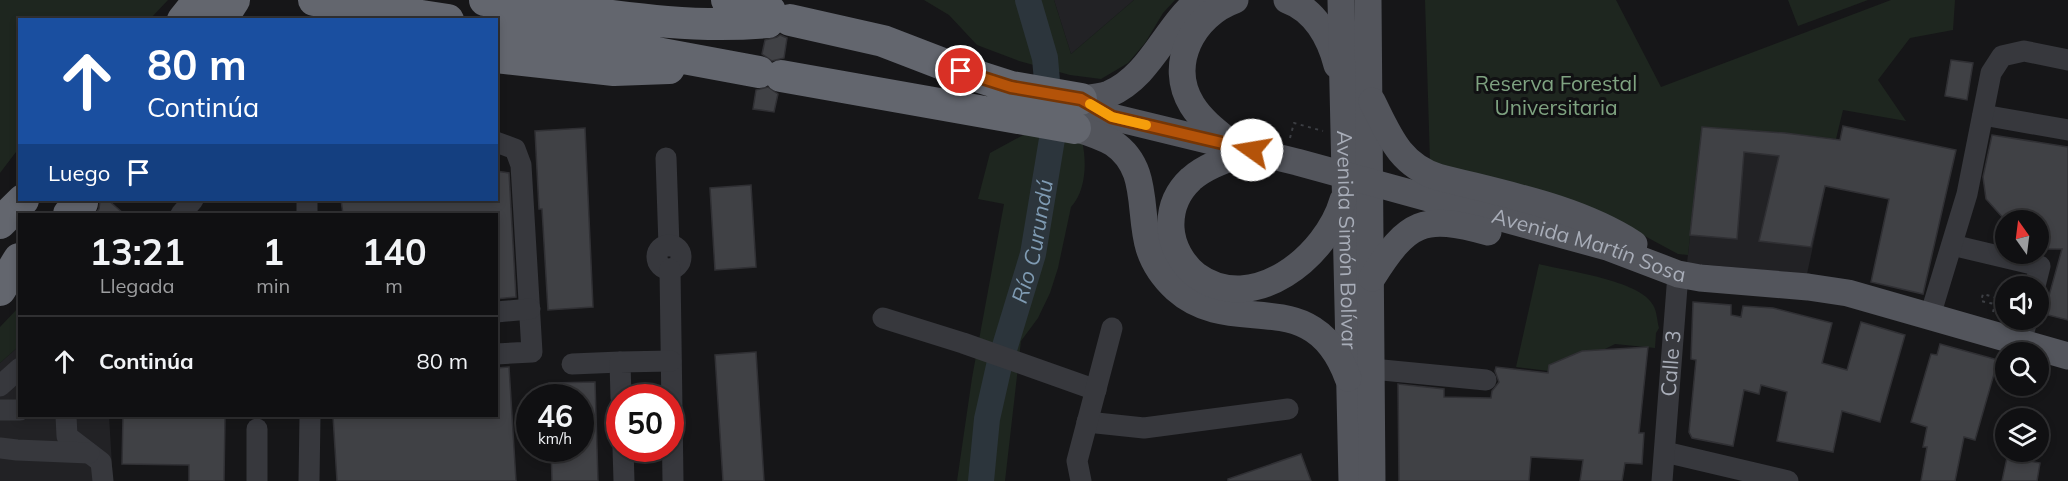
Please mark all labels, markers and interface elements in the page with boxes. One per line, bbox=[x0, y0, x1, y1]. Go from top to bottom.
text: 80 m bbox=[147, 38, 247, 91]
icon: ahead bbox=[48, 42, 126, 120]
pin bbox=[935, 45, 986, 96]
icon: arrive bbox=[944, 54, 977, 87]
park label: Reserva Forestal Universitaria bbox=[1475, 70, 1637, 120]
text: Continúa bbox=[147, 90, 259, 124]
position arrow bbox=[1220, 118, 1284, 182]
street label: Avenida Simón Bolívar bbox=[1332, 130, 1363, 350]
icon: arrive bbox=[122, 156, 155, 189]
text: Luego bbox=[48, 159, 110, 187]
water label: Río Curundú bbox=[1005, 177, 1059, 306]
street label: Avenida Martín Sosa bbox=[1489, 202, 1688, 287]
north arrow bbox=[1995, 210, 2049, 264]
map controls bbox=[1995, 210, 2049, 462]
text: 13:21 bbox=[89, 229, 185, 274]
text: 1 bbox=[262, 229, 284, 274]
text: 140 bbox=[362, 229, 427, 274]
text: Llegada bbox=[100, 273, 174, 298]
text: min bbox=[256, 273, 290, 298]
text: m bbox=[385, 273, 403, 298]
button: sound bbox=[1995, 276, 2049, 330]
street label: Calle 3 bbox=[1655, 329, 1686, 397]
button: search bbox=[1995, 342, 2049, 396]
icon: ahead bbox=[48, 345, 81, 378]
text: Continúa bbox=[99, 347, 194, 375]
text: 80 m bbox=[417, 347, 468, 375]
speed limit sign: 50 bbox=[606, 384, 684, 462]
text: 46 bbox=[537, 397, 573, 435]
button: layers bbox=[1995, 408, 2049, 462]
text: km/h bbox=[538, 429, 572, 448]

